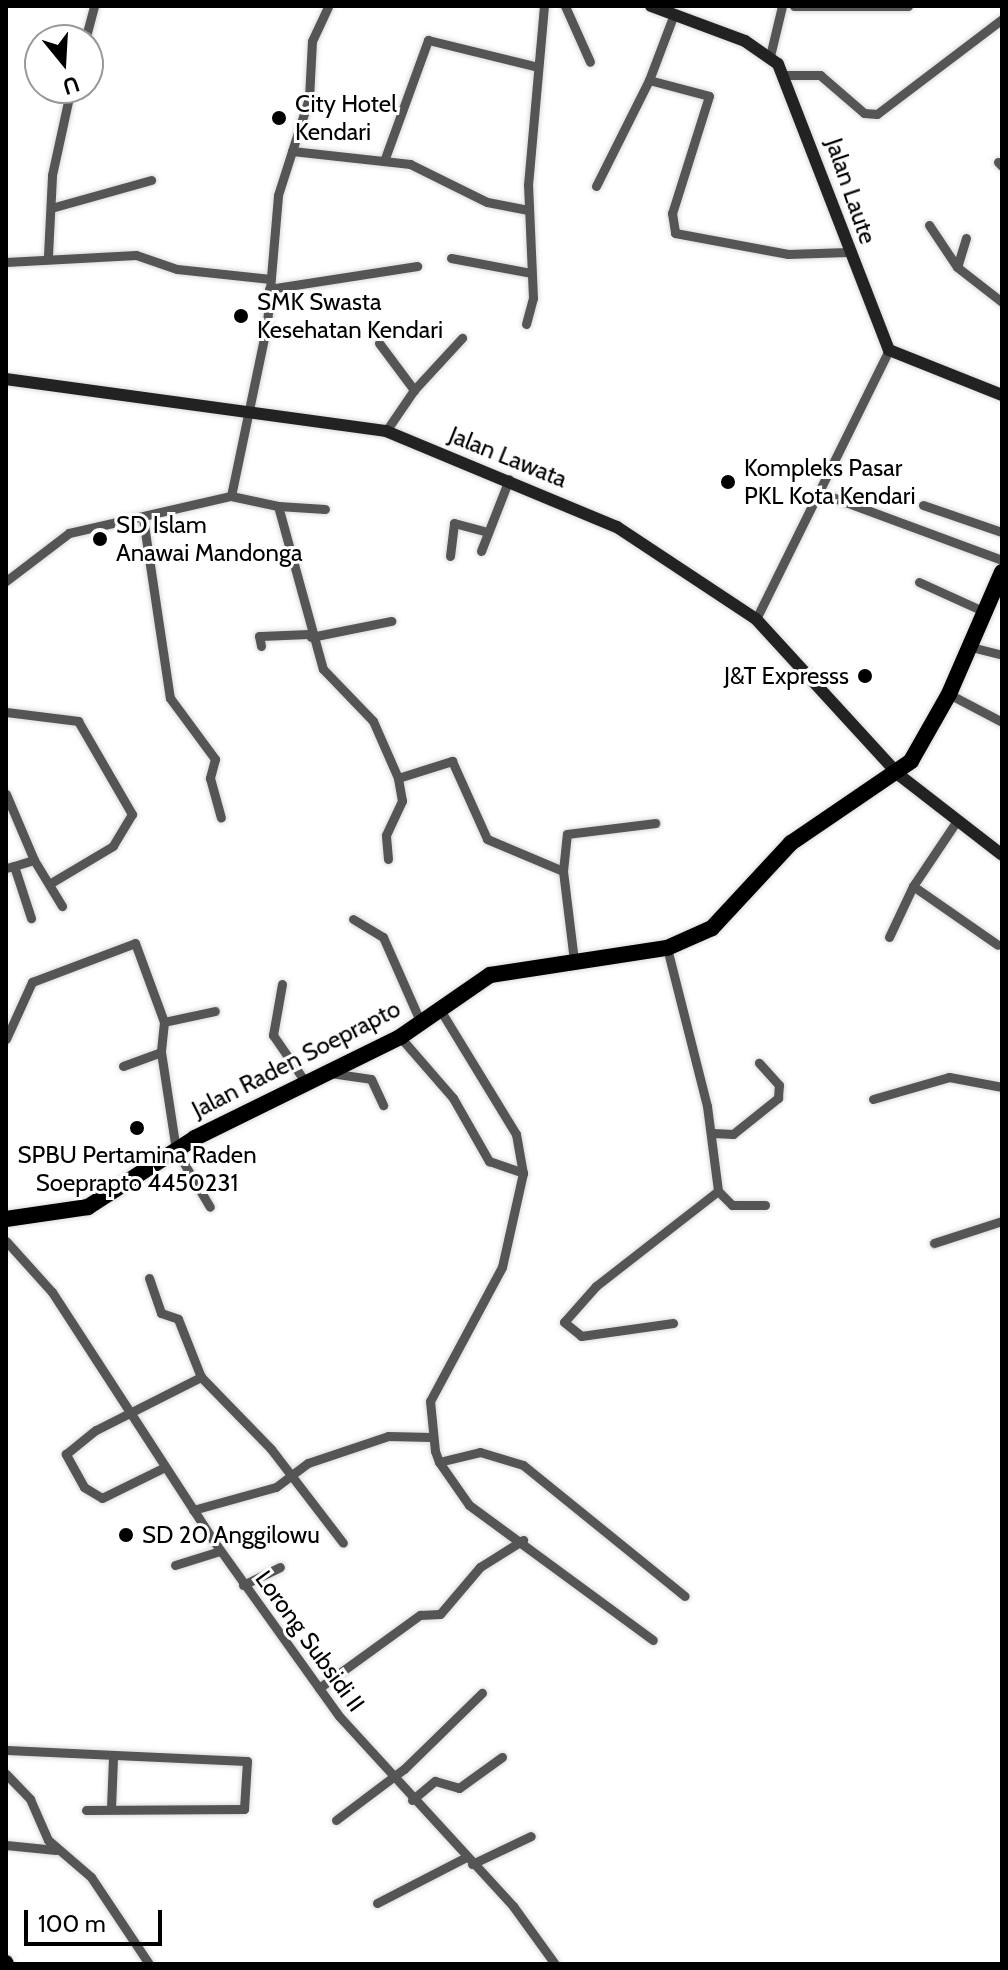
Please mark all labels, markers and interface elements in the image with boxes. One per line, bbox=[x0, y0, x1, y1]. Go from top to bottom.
north arrow bbox=[24, 24, 104, 104]
text: U bbox=[59, 70, 83, 101]
place label: City Hotel Kendari bbox=[295, 90, 397, 146]
marker: City Hotel Kendari bbox=[270, 109, 288, 127]
street label: Jalan Laute bbox=[820, 134, 882, 248]
place label: SMK Swasta Kesehatan Kendari bbox=[257, 288, 443, 344]
marker: SMK Swasta Kesehatan Kendari bbox=[232, 307, 250, 325]
street label: Jalan Lawata bbox=[445, 420, 571, 494]
place label: Kompleks Pasar PKL Kota Kendari bbox=[744, 454, 916, 510]
marker: Kompleks Pasar PKL Kota Kendari bbox=[719, 473, 737, 491]
place label: SD Islam Anawai Mandonga bbox=[116, 511, 302, 567]
marker: SD Islam Anawai Mandonga bbox=[91, 530, 109, 548]
place label: J&T Expresss bbox=[724, 662, 849, 690]
marker: J&T Expresss bbox=[856, 667, 874, 685]
street label: Jalan Raden Soeprapto bbox=[187, 994, 405, 1124]
marker: SPBU Pertamina Raden Soeprapto 4450231 bbox=[128, 1119, 146, 1137]
place label: SPBU Pertamina Raden Soeprapto 4450231 bbox=[17, 1141, 257, 1197]
place label: SD 20 Anggilowu bbox=[142, 1521, 320, 1549]
marker: SD 20 Anggilowu bbox=[117, 1526, 135, 1544]
street label: Lorong Subsidi II bbox=[249, 1565, 371, 1717]
scale bar bbox=[28, 1894, 166, 1944]
text: 100 m bbox=[38, 1909, 106, 1938]

